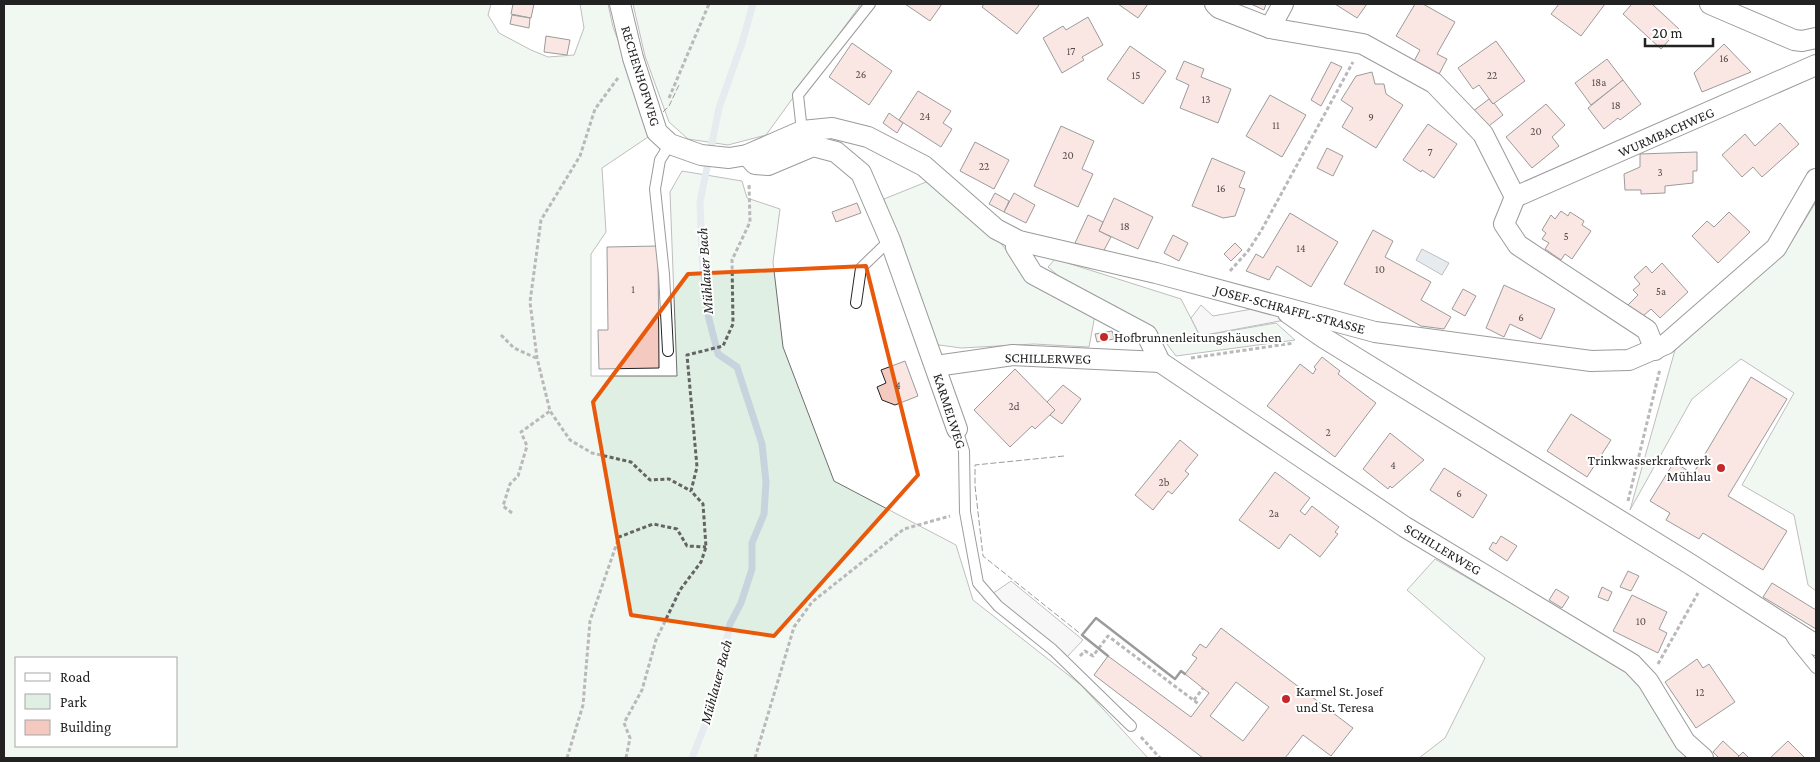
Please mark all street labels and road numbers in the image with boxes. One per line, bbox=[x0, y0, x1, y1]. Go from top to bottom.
street label: RECHENHOFWEG bbox=[618, 24, 664, 128]
street label: WURMBACHWEG bbox=[1616, 104, 1717, 160]
street label: JOSEF-SCHRAFFL-STRASSE bbox=[1211, 281, 1367, 337]
street label: SCHILLERWEG bbox=[1005, 349, 1092, 367]
street label: KARMELWEG bbox=[930, 371, 970, 451]
street label: SCHILLERWEG bbox=[1402, 520, 1484, 578]

